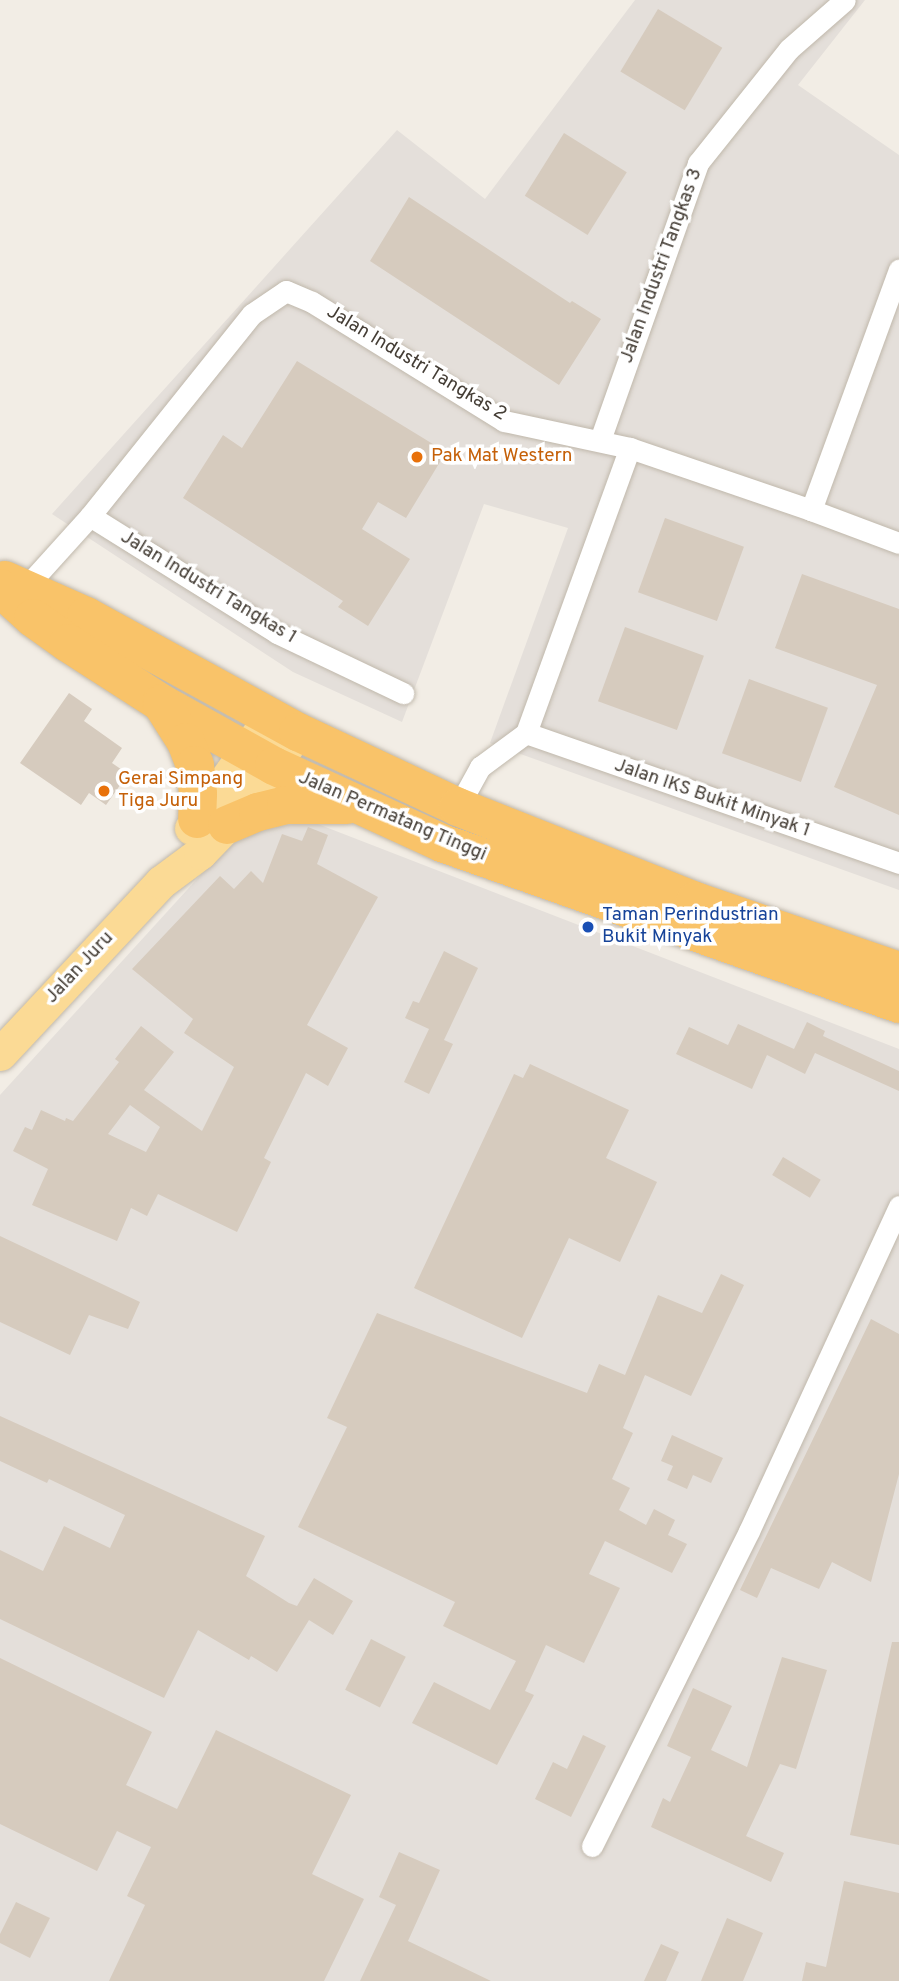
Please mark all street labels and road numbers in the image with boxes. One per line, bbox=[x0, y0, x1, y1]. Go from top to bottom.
street label: Jalan Industri Tangkas 3 bbox=[616, 165, 708, 367]
street label: Jalan Industri Tangkas 2 bbox=[322, 301, 510, 427]
street label: Jalan Industri Tangkas 1 bbox=[116, 526, 300, 650]
street label: Jalan IKS Bukit Minyak 1 bbox=[611, 755, 813, 843]
street label: Jalan Permatang Tinggi bbox=[294, 767, 490, 867]
street label: Jalan Juru bbox=[41, 927, 119, 1009]

